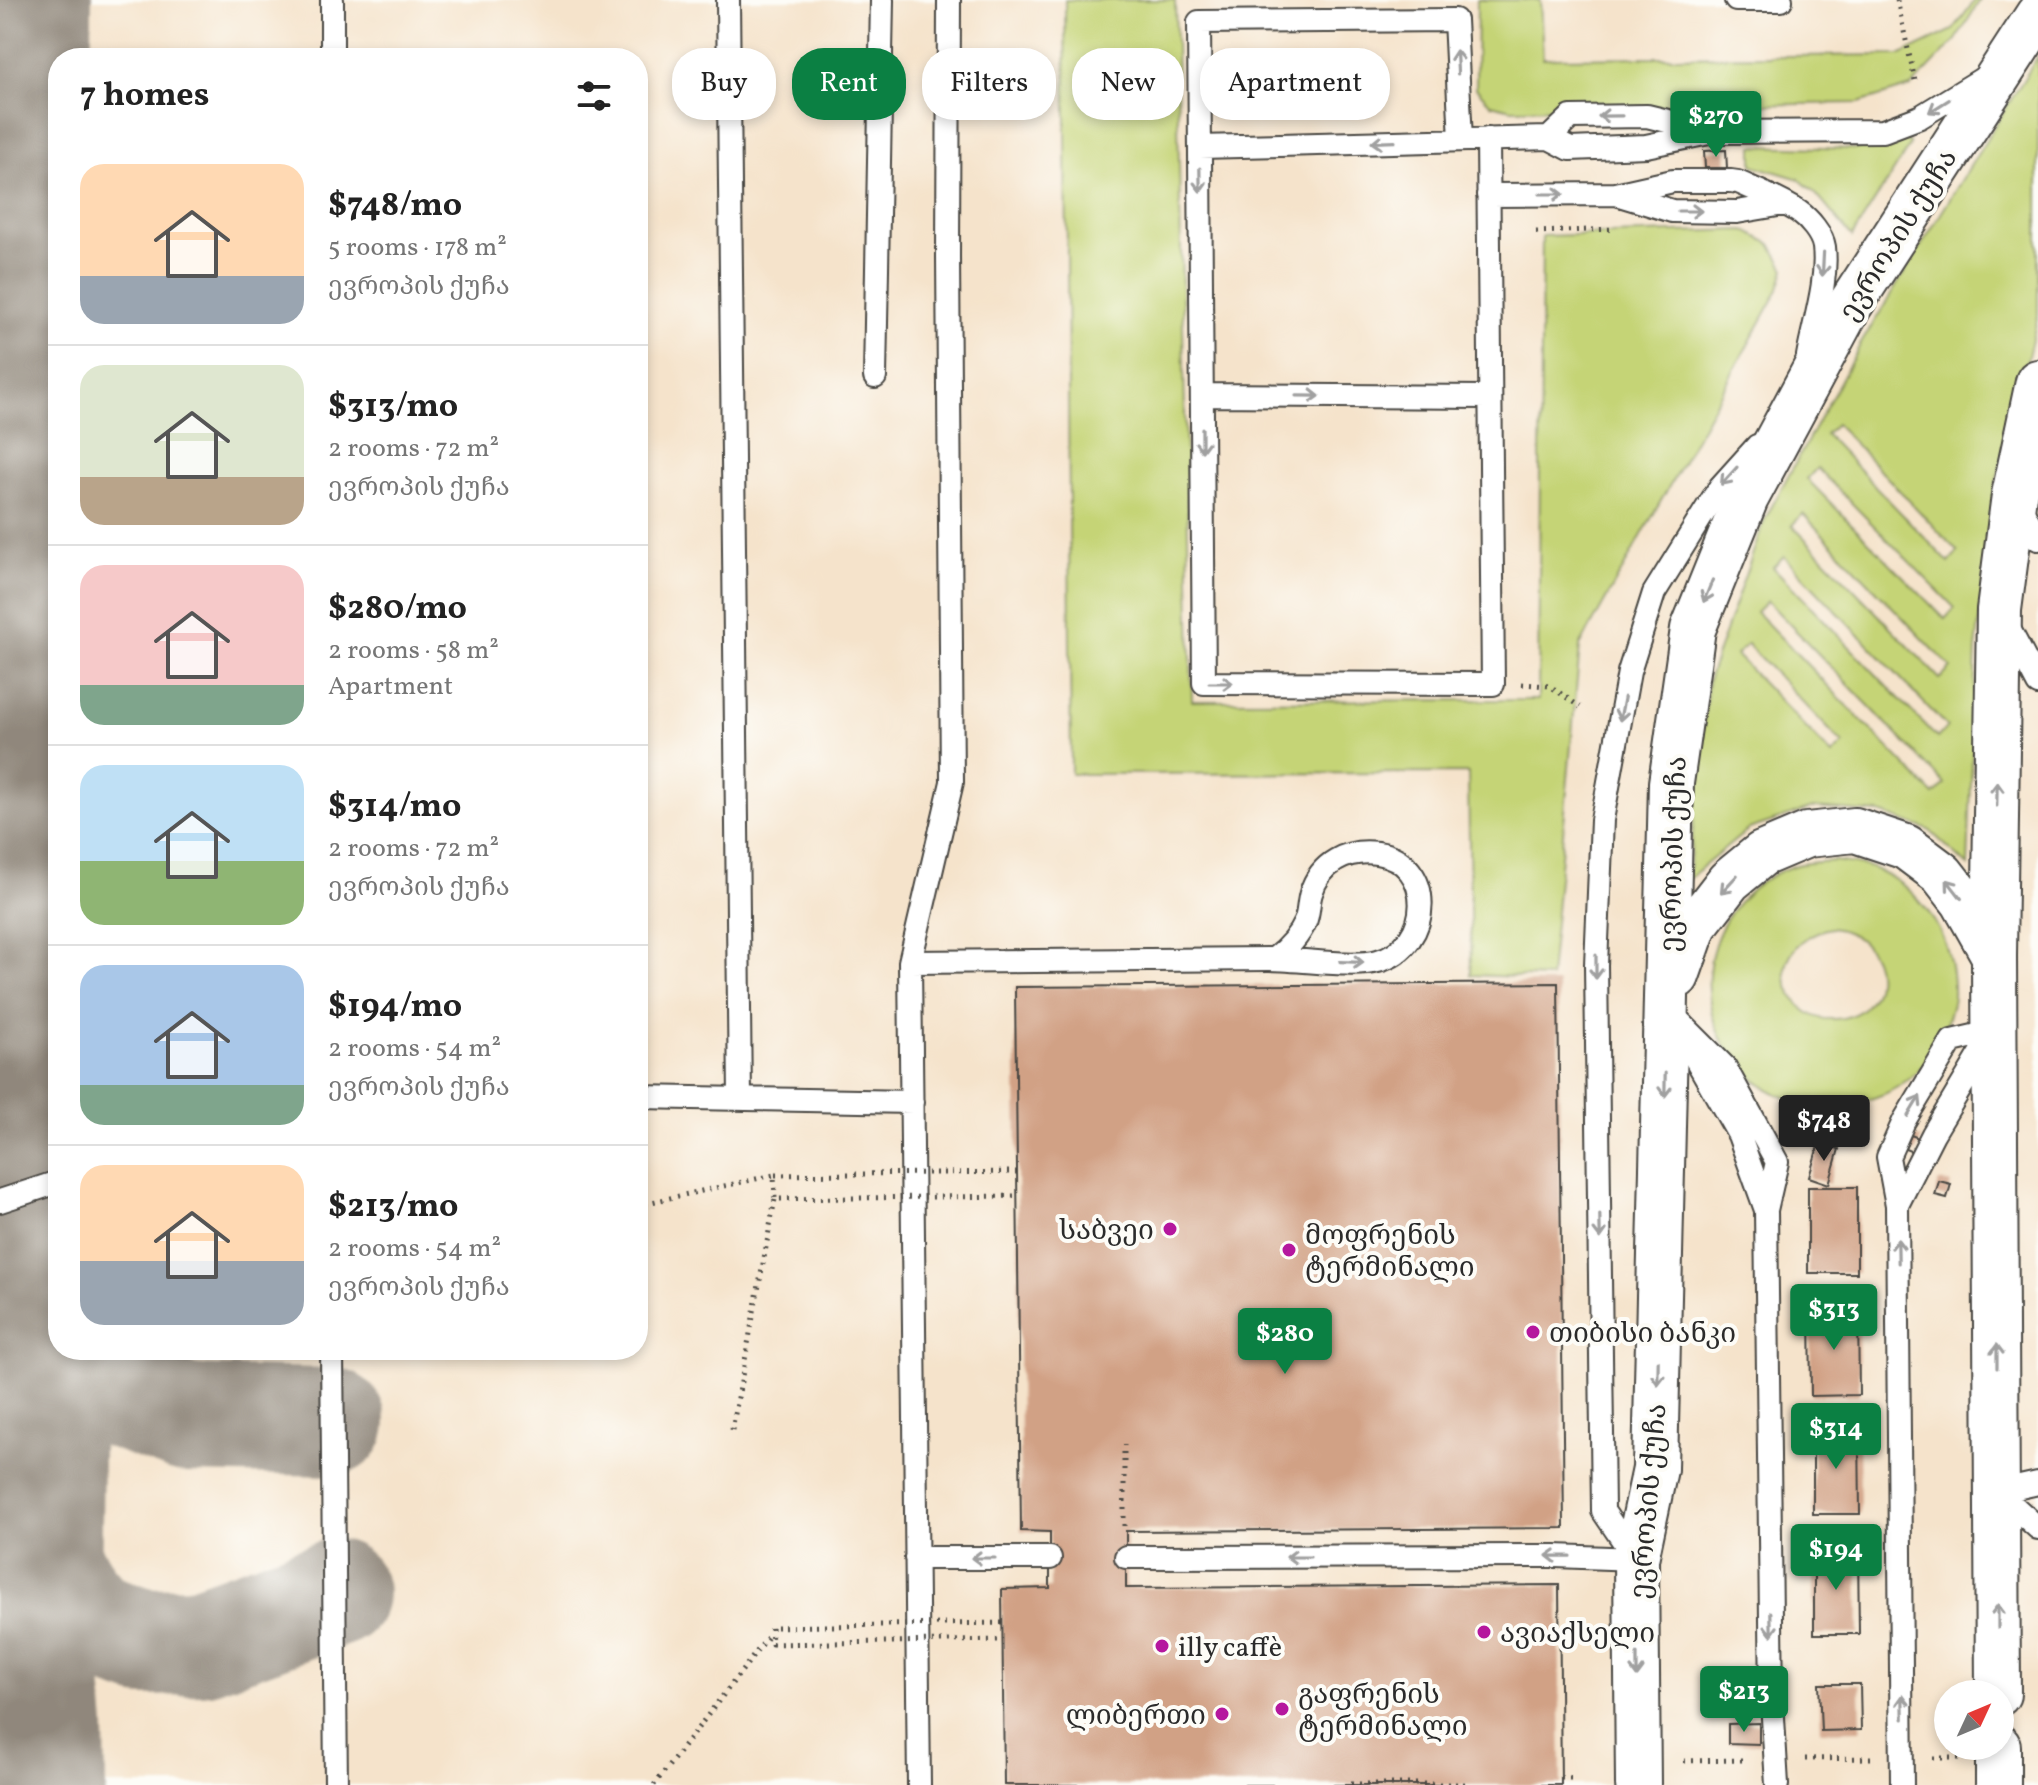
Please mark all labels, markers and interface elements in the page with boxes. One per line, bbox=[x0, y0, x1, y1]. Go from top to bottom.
chip: Buy bbox=[672, 48, 776, 120]
chip: Rent bbox=[792, 48, 906, 120]
chip: Filters bbox=[922, 48, 1056, 120]
chip: New bbox=[1072, 48, 1184, 120]
chip: Apartment bbox=[1200, 48, 1390, 120]
one-way arrow bbox=[1450, 49, 1465, 76]
text: 7 homes bbox=[80, 73, 209, 120]
icon: filters bbox=[572, 74, 616, 118]
pin: $270 bbox=[1669, 91, 1763, 159]
one-way arrow bbox=[1928, 98, 1951, 114]
text: $270 bbox=[1688, 99, 1744, 135]
one-way arrow bbox=[1597, 109, 1624, 124]
one-way arrow bbox=[1370, 134, 1397, 149]
street label: ევროპის ქუჩა bbox=[1831, 142, 1968, 329]
one-way arrow bbox=[1192, 166, 1208, 193]
text: $748/mo bbox=[328, 183, 462, 230]
one-way arrow bbox=[1538, 186, 1565, 202]
icon: home bbox=[144, 196, 240, 292]
one-way arrow bbox=[1676, 203, 1703, 219]
text: 5 rooms · 178 m² bbox=[328, 230, 507, 266]
one-way arrow bbox=[1815, 250, 1830, 277]
text: ევროპის ქუჩა bbox=[328, 269, 510, 305]
text: $313/mo bbox=[328, 384, 458, 431]
one-way arrow bbox=[1294, 388, 1321, 403]
icon: home bbox=[144, 397, 240, 493]
one-way arrow bbox=[1194, 426, 1210, 453]
text: 2 rooms · 72 m² bbox=[328, 431, 499, 467]
one-way arrow bbox=[1721, 466, 1739, 486]
text: ევროპის ქუჩა bbox=[328, 470, 510, 506]
one-way arrow bbox=[1700, 578, 1714, 603]
text: $280/mo bbox=[328, 586, 467, 633]
icon: home bbox=[144, 597, 240, 693]
text: 2 rooms · 58 m² bbox=[328, 633, 499, 669]
text: Apartment bbox=[328, 669, 453, 705]
one-way arrow bbox=[1207, 675, 1234, 691]
one-way arrow bbox=[1614, 696, 1629, 722]
street label: ევროპის ქუჩა bbox=[1652, 756, 1697, 953]
one-way arrow bbox=[1989, 781, 2004, 808]
text: $314/mo bbox=[328, 784, 461, 831]
icon: home bbox=[144, 797, 240, 893]
text: 2 rooms · 72 m² bbox=[328, 831, 499, 867]
text: ევროპის ქუჩა bbox=[328, 870, 510, 906]
one-way arrow bbox=[1720, 873, 1738, 893]
one-way arrow bbox=[1945, 879, 1963, 900]
one-way arrow bbox=[1589, 953, 1604, 980]
one-way arrow bbox=[1338, 955, 1365, 970]
text: $194/mo bbox=[328, 984, 462, 1031]
icon: home bbox=[144, 997, 240, 1093]
text: 2 rooms · 54 m² bbox=[328, 1031, 501, 1067]
text: ევროპის ქუჩა bbox=[328, 1070, 510, 1106]
one-way arrow bbox=[1657, 1071, 1672, 1098]
pin: $748 bbox=[1777, 1095, 1871, 1163]
one-way arrow bbox=[1906, 1095, 1922, 1118]
text: $748 bbox=[1797, 1103, 1851, 1139]
text: $213/mo bbox=[328, 1184, 458, 1231]
icon: home bbox=[144, 1197, 240, 1293]
place label: საბვეი bbox=[1059, 1212, 1154, 1251]
one-way arrow bbox=[1592, 1213, 1607, 1240]
place label: მოფრენის ტერმინალი bbox=[1305, 1217, 1475, 1288]
marker: საბვეი bbox=[1161, 1220, 1179, 1238]
text: 2 rooms · 54 m² bbox=[328, 1231, 501, 1267]
one-way arrow bbox=[1890, 1238, 1906, 1265]
marker: მოფრენის ტერმინალი bbox=[1280, 1241, 1298, 1259]
text: ევროპის ქუჩა bbox=[328, 1270, 510, 1306]
pin: $313 bbox=[1787, 1284, 1881, 1352]
text: $313 bbox=[1808, 1292, 1860, 1328]
pin: $280 bbox=[1238, 1308, 1332, 1376]
place label: თიბისი ბანკი bbox=[1549, 1315, 1736, 1354]
text: $280 bbox=[1256, 1316, 1314, 1352]
marker: თიბისი ბანკი bbox=[1524, 1323, 1542, 1341]
one-way arrow bbox=[1989, 1343, 2005, 1370]
one-way arrow bbox=[1650, 1359, 1665, 1386]
street label: ევროპის ქუჩა bbox=[1622, 1402, 1677, 1600]
pin: $314 bbox=[1789, 1403, 1883, 1471]
text: $314 bbox=[1809, 1411, 1863, 1447]
pin: $194 bbox=[1789, 1524, 1883, 1592]
text: $194 bbox=[1809, 1532, 1863, 1568]
one-way arrow bbox=[1545, 1548, 1572, 1564]
one-way arrow bbox=[1285, 1549, 1312, 1564]
one-way arrow bbox=[970, 1550, 997, 1566]
one-way arrow bbox=[1990, 1603, 2006, 1630]
one-way arrow bbox=[1764, 1610, 1779, 1637]
place label: ავიაქსელი bbox=[1500, 1615, 1655, 1654]
marker: ავიაქსელი bbox=[1475, 1623, 1493, 1641]
place label: illy caffè bbox=[1178, 1629, 1282, 1668]
marker: illy caffè bbox=[1153, 1637, 1171, 1655]
one-way arrow bbox=[1629, 1651, 1645, 1678]
pin: $213 bbox=[1697, 1666, 1791, 1734]
text: $213 bbox=[1718, 1674, 1770, 1710]
place label: გაფრენის ტერმინალი bbox=[1298, 1676, 1468, 1747]
north arrow bbox=[1934, 1680, 2014, 1760]
map controls bbox=[1934, 1680, 2014, 1760]
one-way arrow bbox=[1895, 1694, 1910, 1721]
place label: ლიბერთი bbox=[1066, 1697, 1206, 1736]
marker: გაფრენის ტერმინალი bbox=[1273, 1700, 1291, 1718]
marker: ლიბერთი bbox=[1213, 1705, 1231, 1723]

